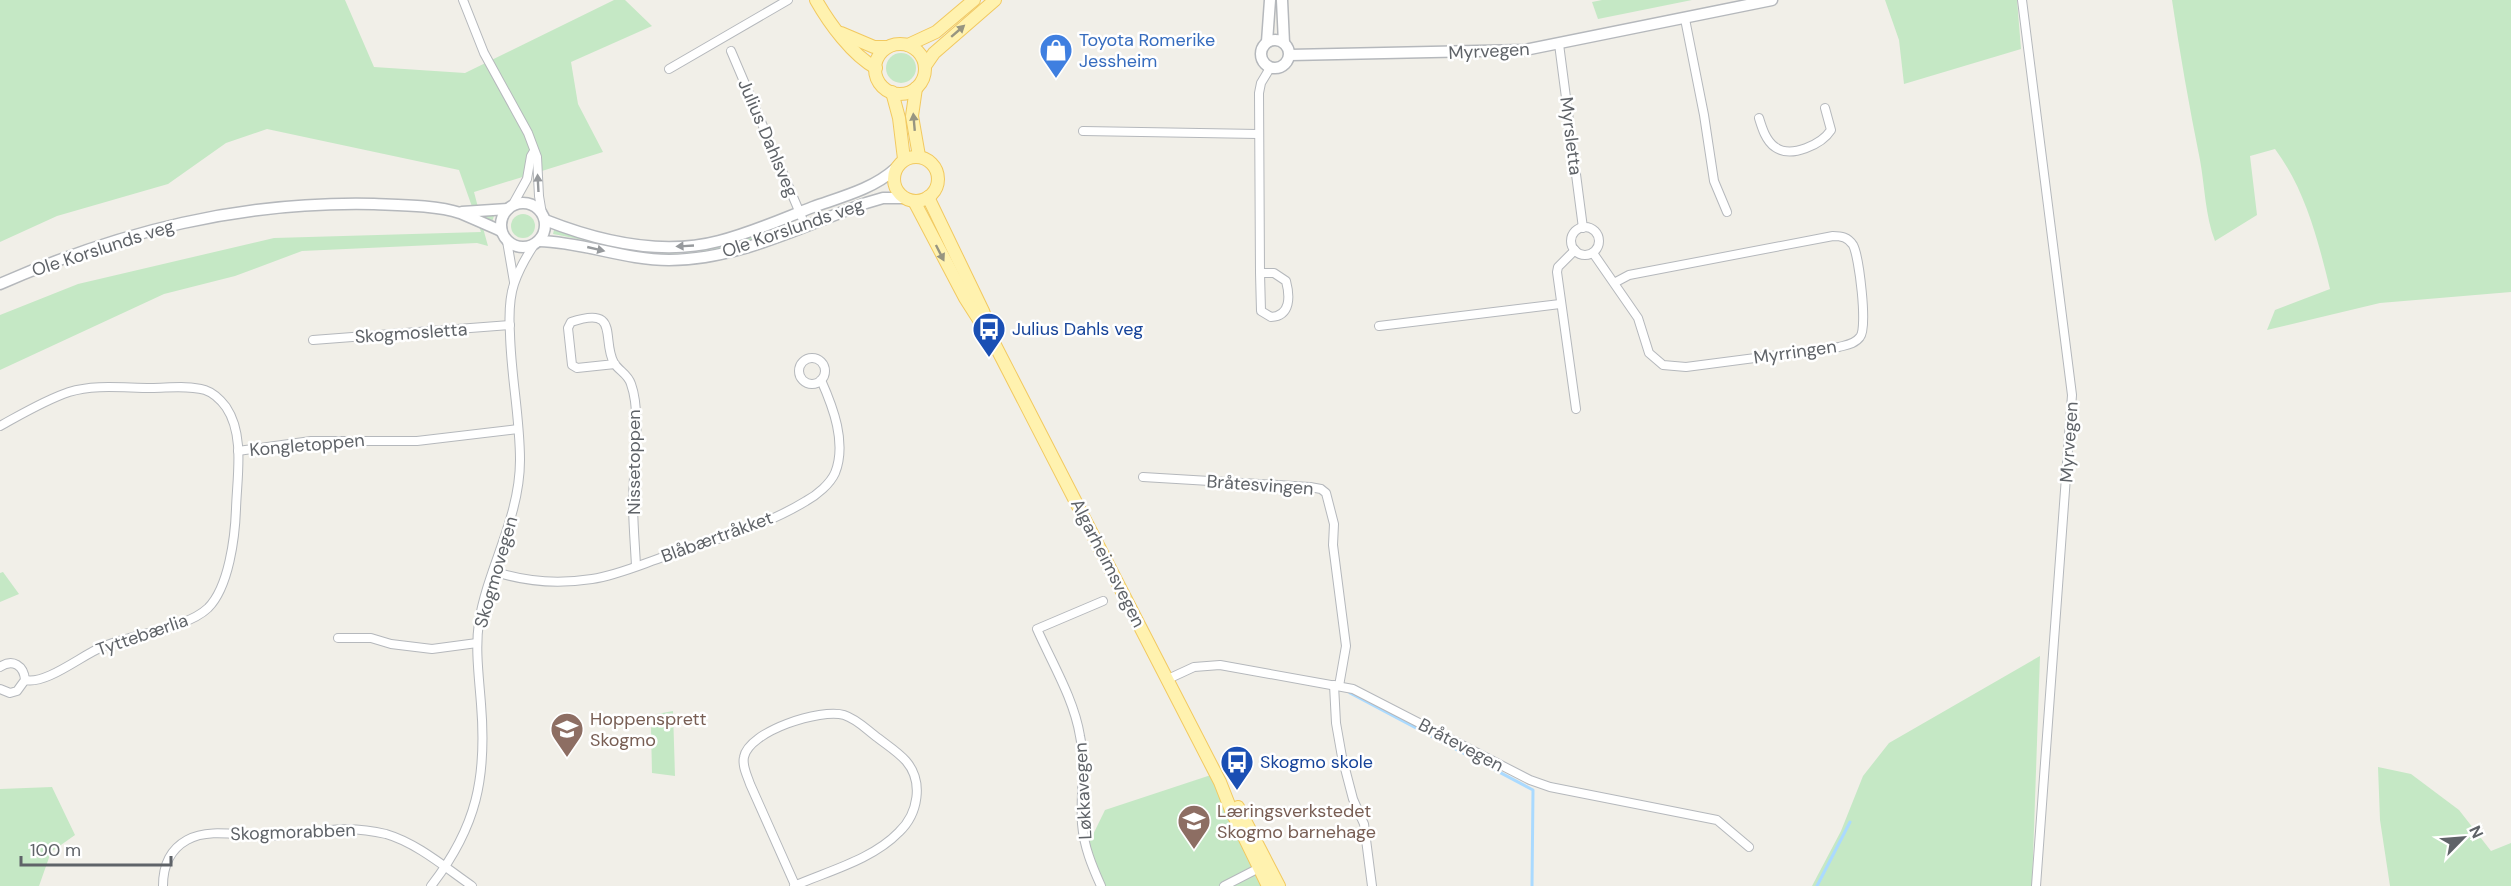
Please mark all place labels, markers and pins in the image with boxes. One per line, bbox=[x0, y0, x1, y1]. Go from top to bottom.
place label: Toyota Romerike Jessheim bbox=[1079, 28, 1215, 73]
shop icon: Toyota Romerike Jessheim bbox=[1038, 32, 1074, 79]
bus stop icon: Julius Dahls veg bbox=[971, 311, 1007, 358]
place label: Julius Dahls veg bbox=[1012, 317, 1143, 341]
place label: Hoppensprett Skogmo bbox=[590, 707, 707, 752]
school or university icon: Hoppensprett Skogmo bbox=[549, 711, 585, 758]
bus stop icon: Skogmo skole bbox=[1219, 744, 1255, 791]
place label: Skogmo skole bbox=[1260, 750, 1373, 774]
place label: Læringsverkstedet Skogmo barnehage bbox=[1217, 799, 1376, 844]
school or university icon: Læringsverkstedet Skogmo barnehage bbox=[1176, 803, 1212, 850]

